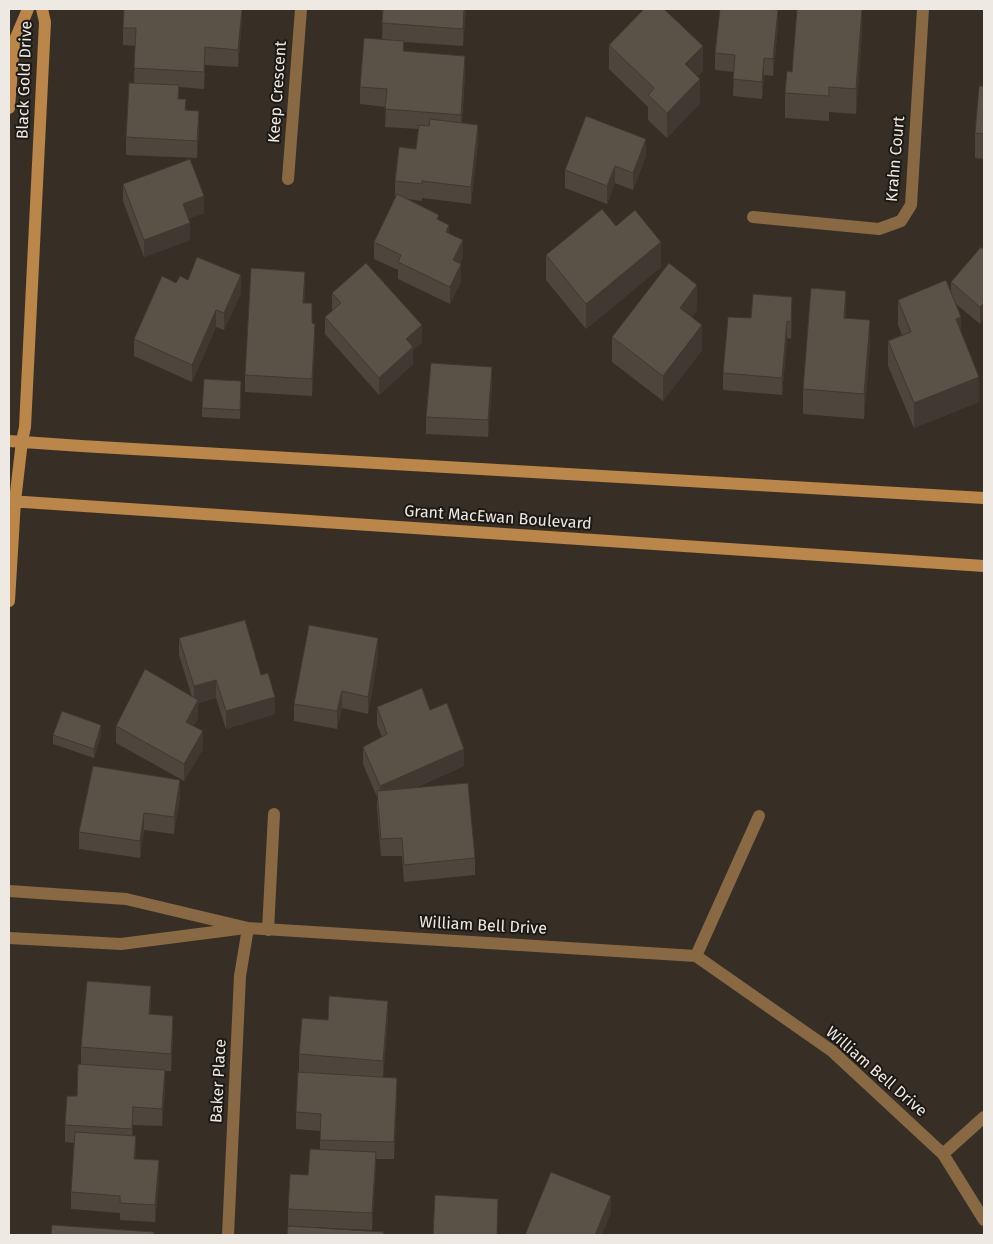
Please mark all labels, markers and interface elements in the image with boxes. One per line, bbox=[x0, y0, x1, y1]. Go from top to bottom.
street label: Black Gold Drive bbox=[13, 20, 37, 140]
street label: Keep Crescent bbox=[265, 40, 291, 144]
street label: Krahn Court bbox=[883, 115, 909, 203]
street label: Grant MacEwan Boulevard bbox=[404, 502, 592, 534]
street label: William Bell Drive bbox=[419, 913, 547, 939]
street label: William Bell Drive bbox=[821, 1023, 931, 1121]
street label: Baker Place bbox=[207, 1038, 231, 1124]

